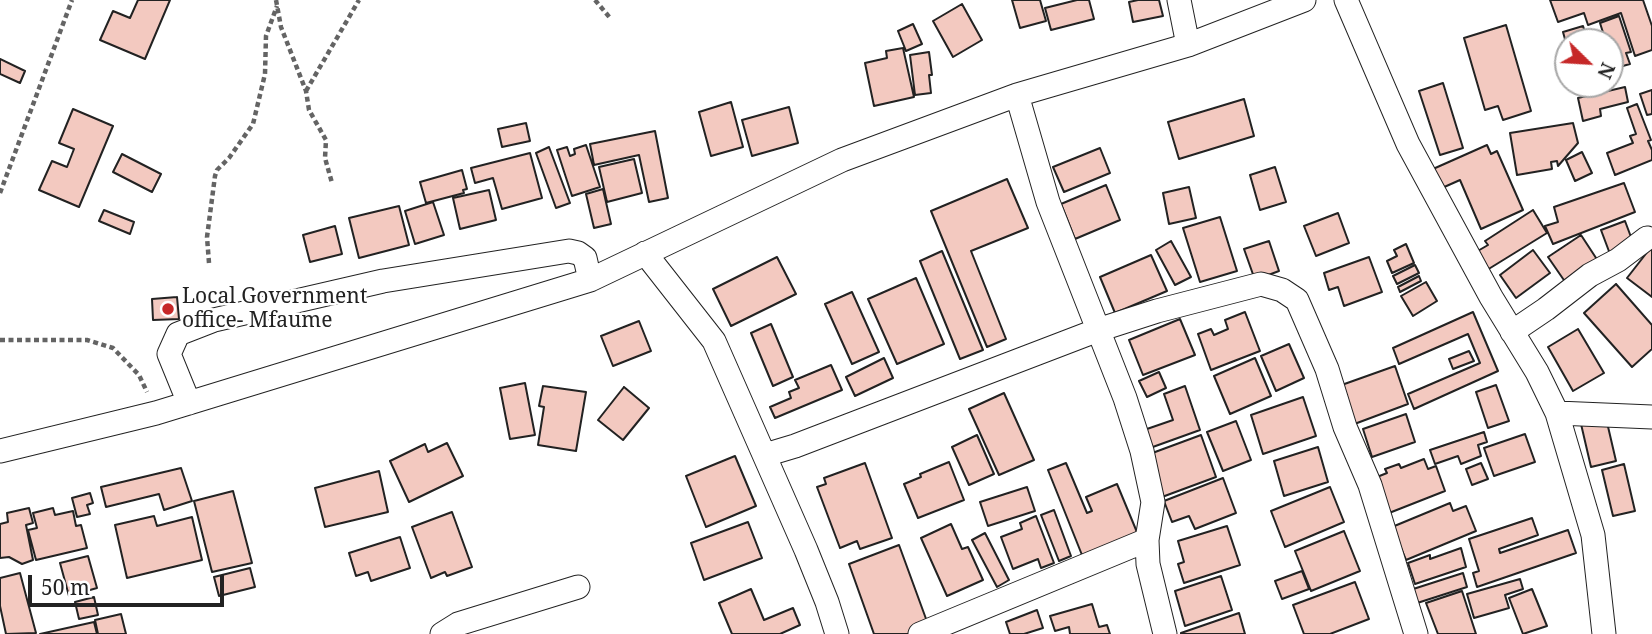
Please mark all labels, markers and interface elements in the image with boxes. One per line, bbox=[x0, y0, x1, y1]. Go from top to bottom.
north arrow bbox=[1554, 28, 1624, 98]
text: N bbox=[1591, 59, 1621, 83]
place label: Local Government office- Mfaume bbox=[182, 284, 367, 334]
marker: Local Government office- Mfaume bbox=[160, 301, 176, 317]
scale bar bbox=[32, 560, 228, 604]
text: 50 m bbox=[41, 573, 90, 601]

